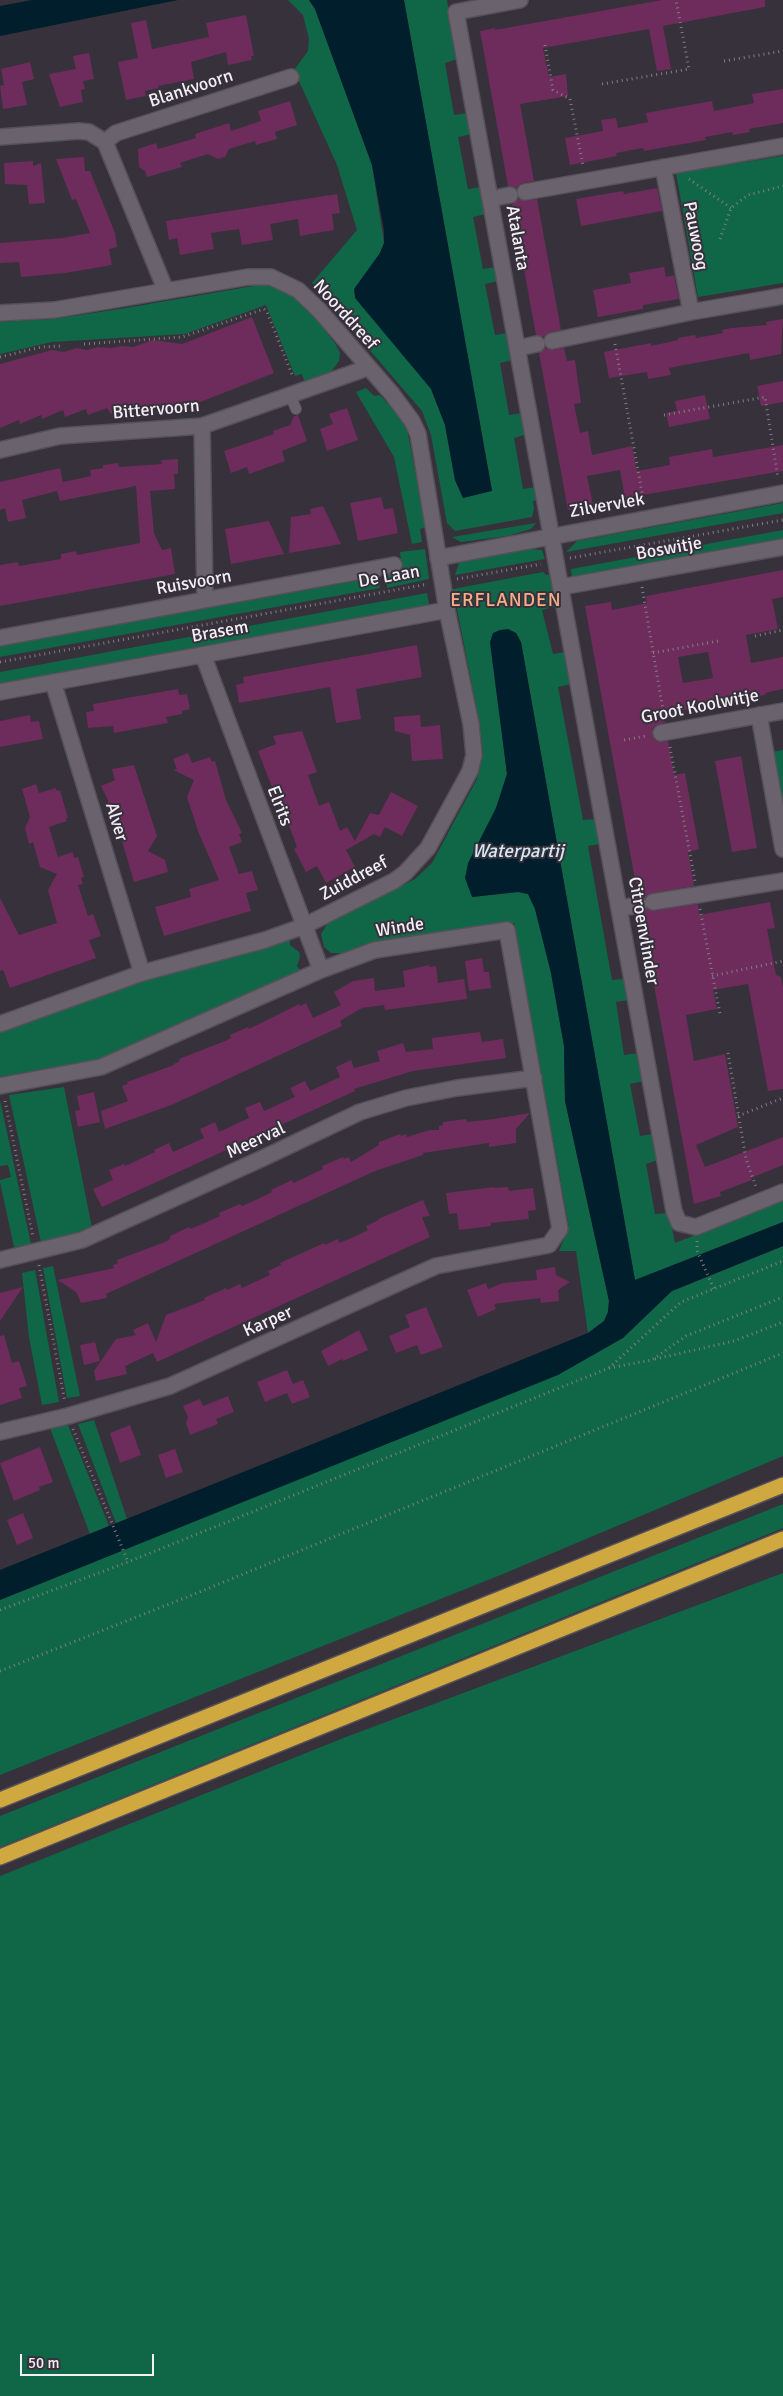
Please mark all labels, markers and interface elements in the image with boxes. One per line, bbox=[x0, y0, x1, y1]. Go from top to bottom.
street label: Blankvoorn bbox=[146, 65, 236, 113]
street label: Pauwoog bbox=[678, 200, 712, 272]
street label: Atalanta bbox=[501, 204, 533, 272]
street label: Noorddreef bbox=[308, 276, 382, 354]
street label: Bittervoorn bbox=[112, 395, 200, 425]
street label: Zilvervlek bbox=[568, 489, 646, 523]
street label: Boswitje bbox=[634, 533, 704, 565]
street label: De Laan bbox=[357, 561, 421, 593]
street label: Ruisvoorn bbox=[155, 566, 233, 600]
district label: ERFLANDEN bbox=[449, 590, 563, 612]
street label: Brasem bbox=[190, 616, 250, 648]
street label: Groot Koolwitje bbox=[639, 685, 761, 729]
street label: Elrits bbox=[262, 783, 296, 829]
street label: Alver bbox=[100, 800, 132, 844]
water label: Waterpartij bbox=[472, 841, 564, 863]
street label: Zuiddreef bbox=[316, 852, 392, 906]
street label: Citroenvlinder bbox=[623, 875, 663, 987]
street label: Winde bbox=[374, 914, 426, 942]
street label: Meerval bbox=[223, 1118, 289, 1164]
street label: Karper bbox=[240, 1302, 296, 1342]
scale bar bbox=[22, 2344, 156, 2376]
text: 50 m bbox=[28, 2354, 59, 2372]

